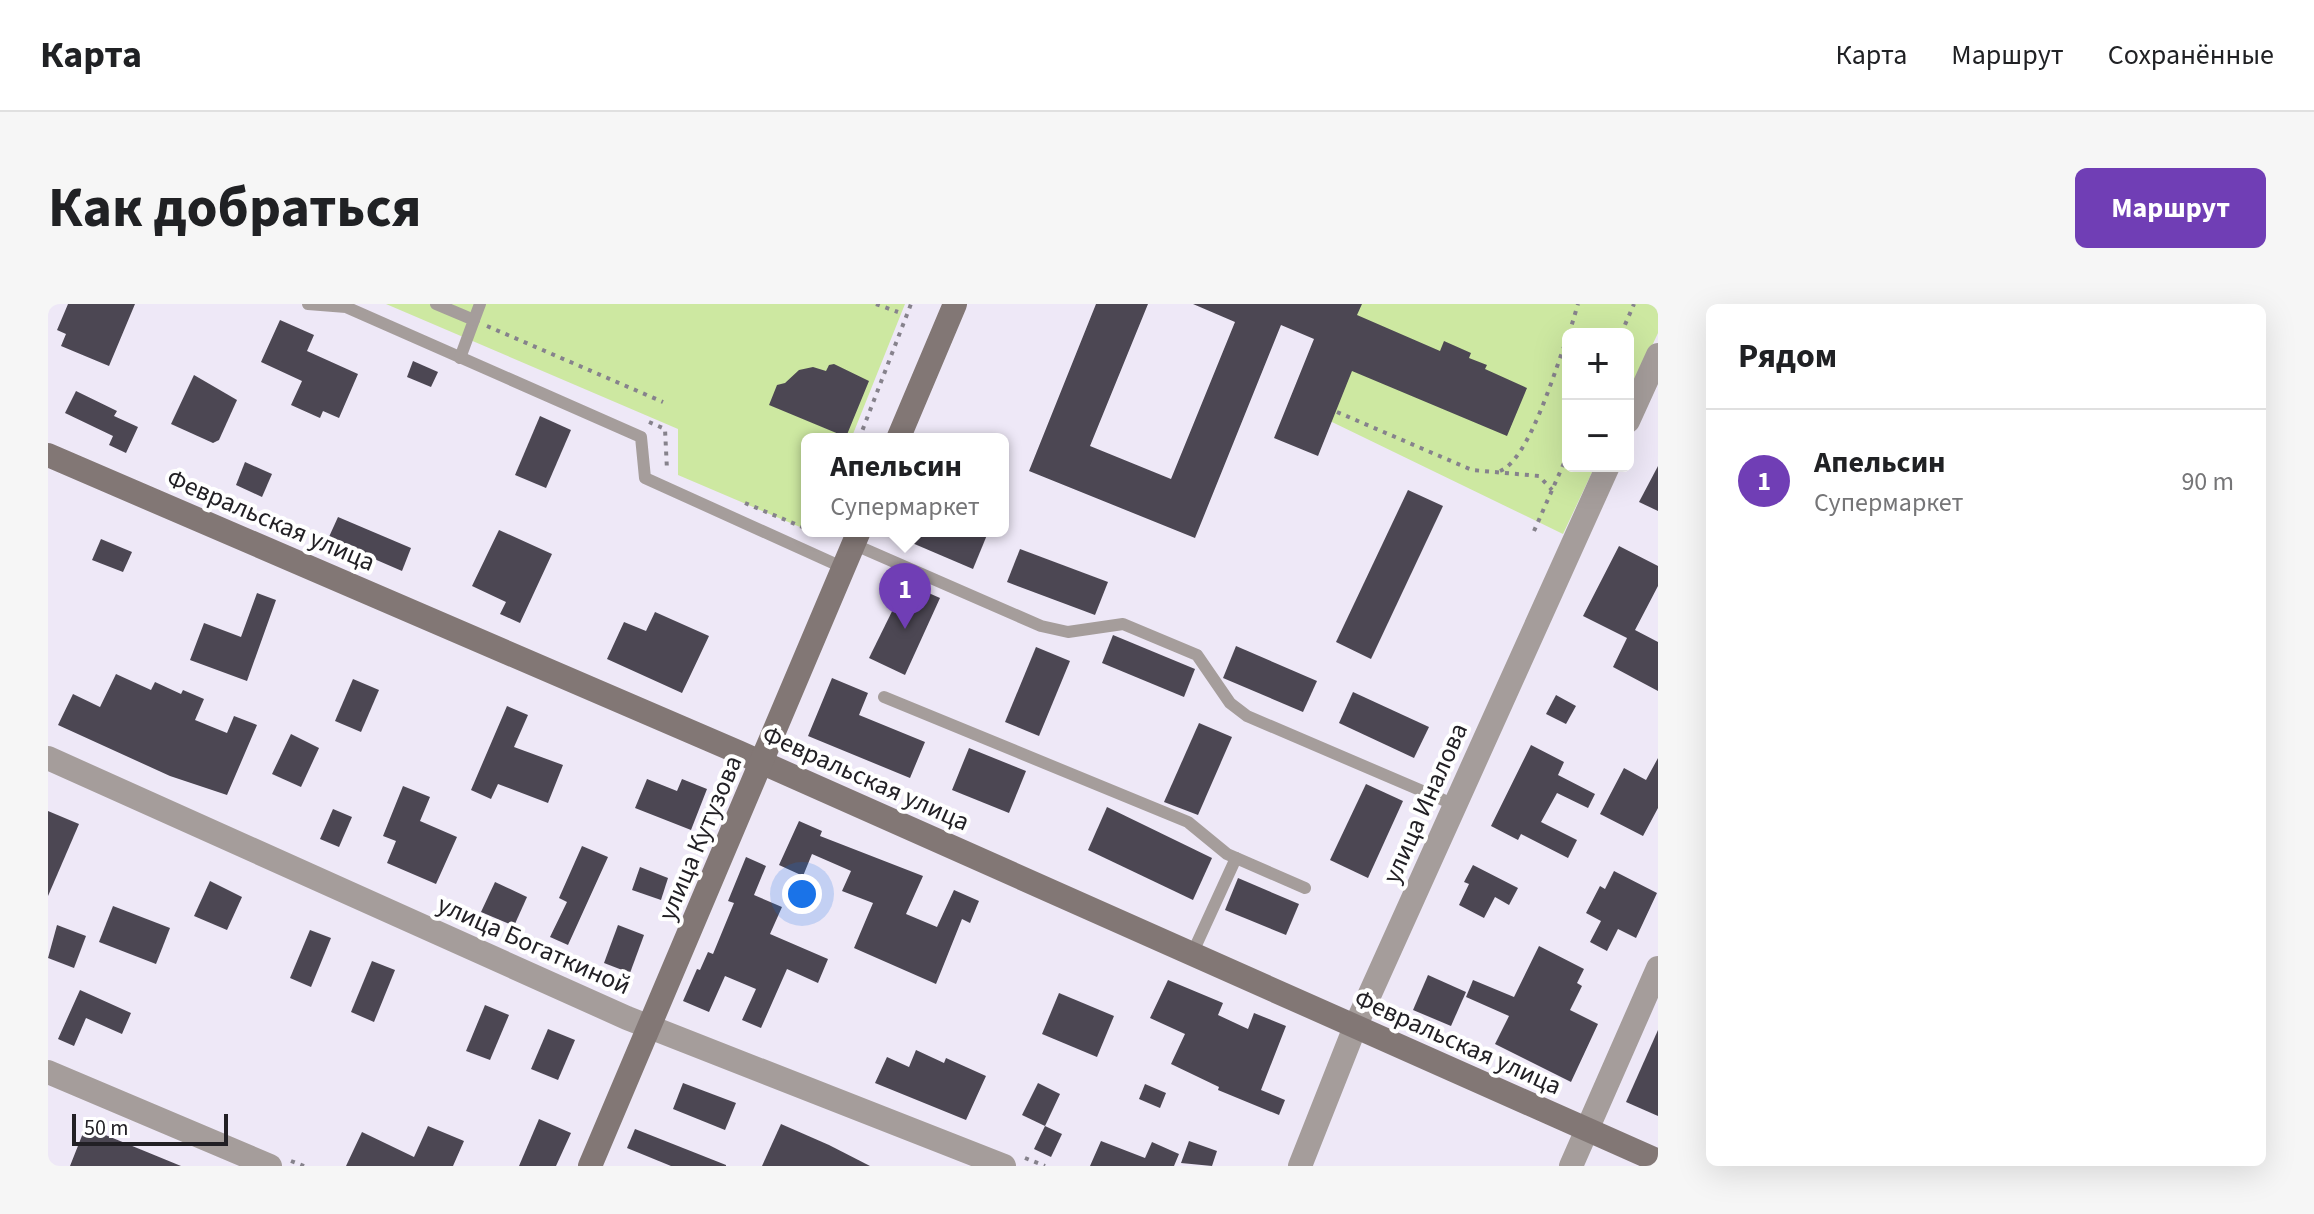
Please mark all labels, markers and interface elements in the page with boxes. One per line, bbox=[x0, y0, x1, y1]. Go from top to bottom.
text: Карта bbox=[40, 28, 142, 82]
text: Карта bbox=[1836, 35, 1907, 75]
text: Маршрут bbox=[1951, 35, 2064, 75]
text: Сохранённые bbox=[2108, 35, 2274, 75]
button: Маршрут bbox=[2075, 168, 2266, 248]
text: Как добраться bbox=[48, 169, 422, 248]
map controls bbox=[1562, 328, 1634, 472]
button: + bbox=[1562, 328, 1634, 400]
text: Рядом bbox=[1738, 332, 1837, 381]
button: − bbox=[1562, 400, 1634, 472]
popup bbox=[801, 433, 1009, 537]
text: Апельсин bbox=[1814, 441, 1946, 484]
text: Апельсин bbox=[830, 445, 962, 488]
street label: Февральская улица bbox=[161, 459, 381, 581]
text: 1 bbox=[1757, 463, 1771, 500]
text: 90 m bbox=[2181, 463, 2234, 500]
text: Супермаркет bbox=[1814, 484, 1963, 521]
text: Супермаркет bbox=[830, 488, 980, 525]
pin: 1 bbox=[879, 563, 931, 629]
street label: Февральская улица bbox=[757, 716, 975, 840]
street label: улица Иналова bbox=[1373, 717, 1477, 889]
street label: улица Кутузова bbox=[649, 750, 751, 926]
your location bbox=[782, 874, 822, 914]
street label: улица Богаткиной bbox=[431, 886, 637, 1004]
street label: Февральская улица bbox=[1349, 980, 1567, 1104]
scale bar bbox=[72, 1110, 228, 1146]
text: 50 m bbox=[84, 1112, 129, 1144]

